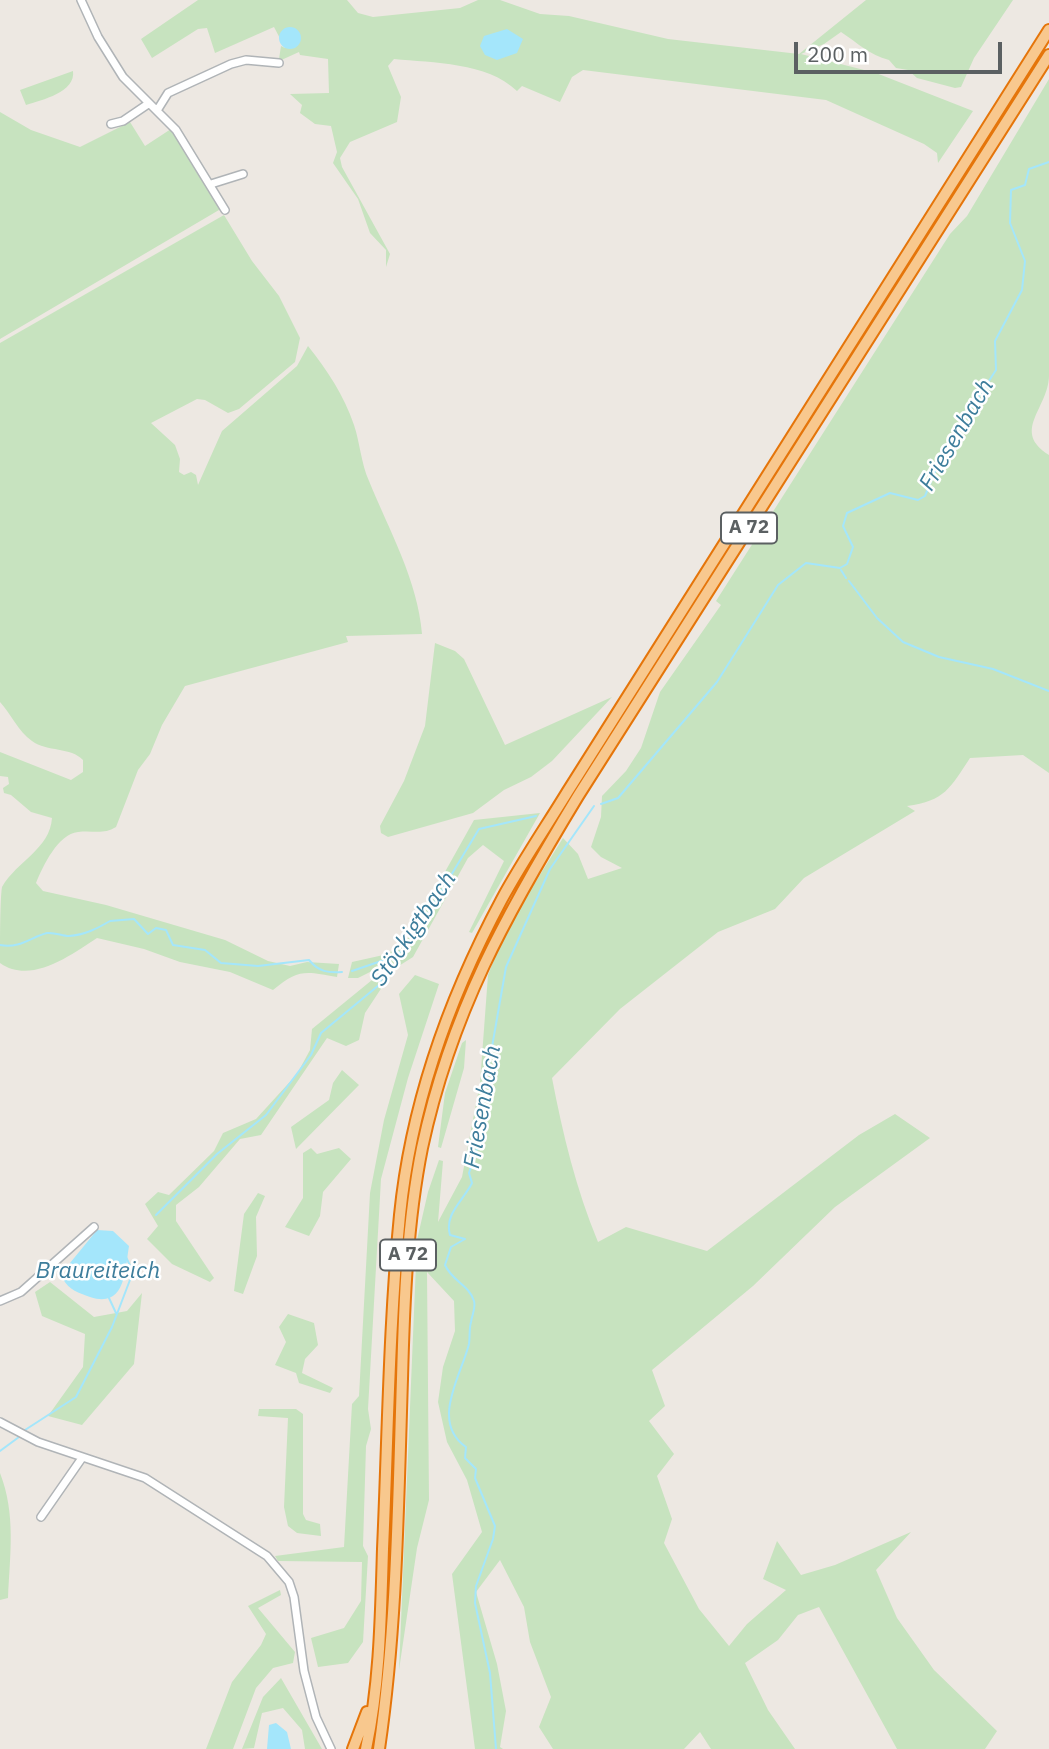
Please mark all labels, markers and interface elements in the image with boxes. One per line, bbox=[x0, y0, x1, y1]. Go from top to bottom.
scale bar bbox=[797, 28, 1005, 72]
text: 200 m bbox=[807, 40, 868, 68]
water label: Friesenbach bbox=[914, 374, 1000, 496]
road number: A 72 bbox=[721, 512, 777, 544]
water label: Stöckigtbach bbox=[366, 866, 462, 992]
water label: Friesenbach bbox=[459, 1043, 507, 1171]
road number: A 72 bbox=[380, 1240, 436, 1270]
water label: Braureiteich bbox=[36, 1257, 160, 1285]

